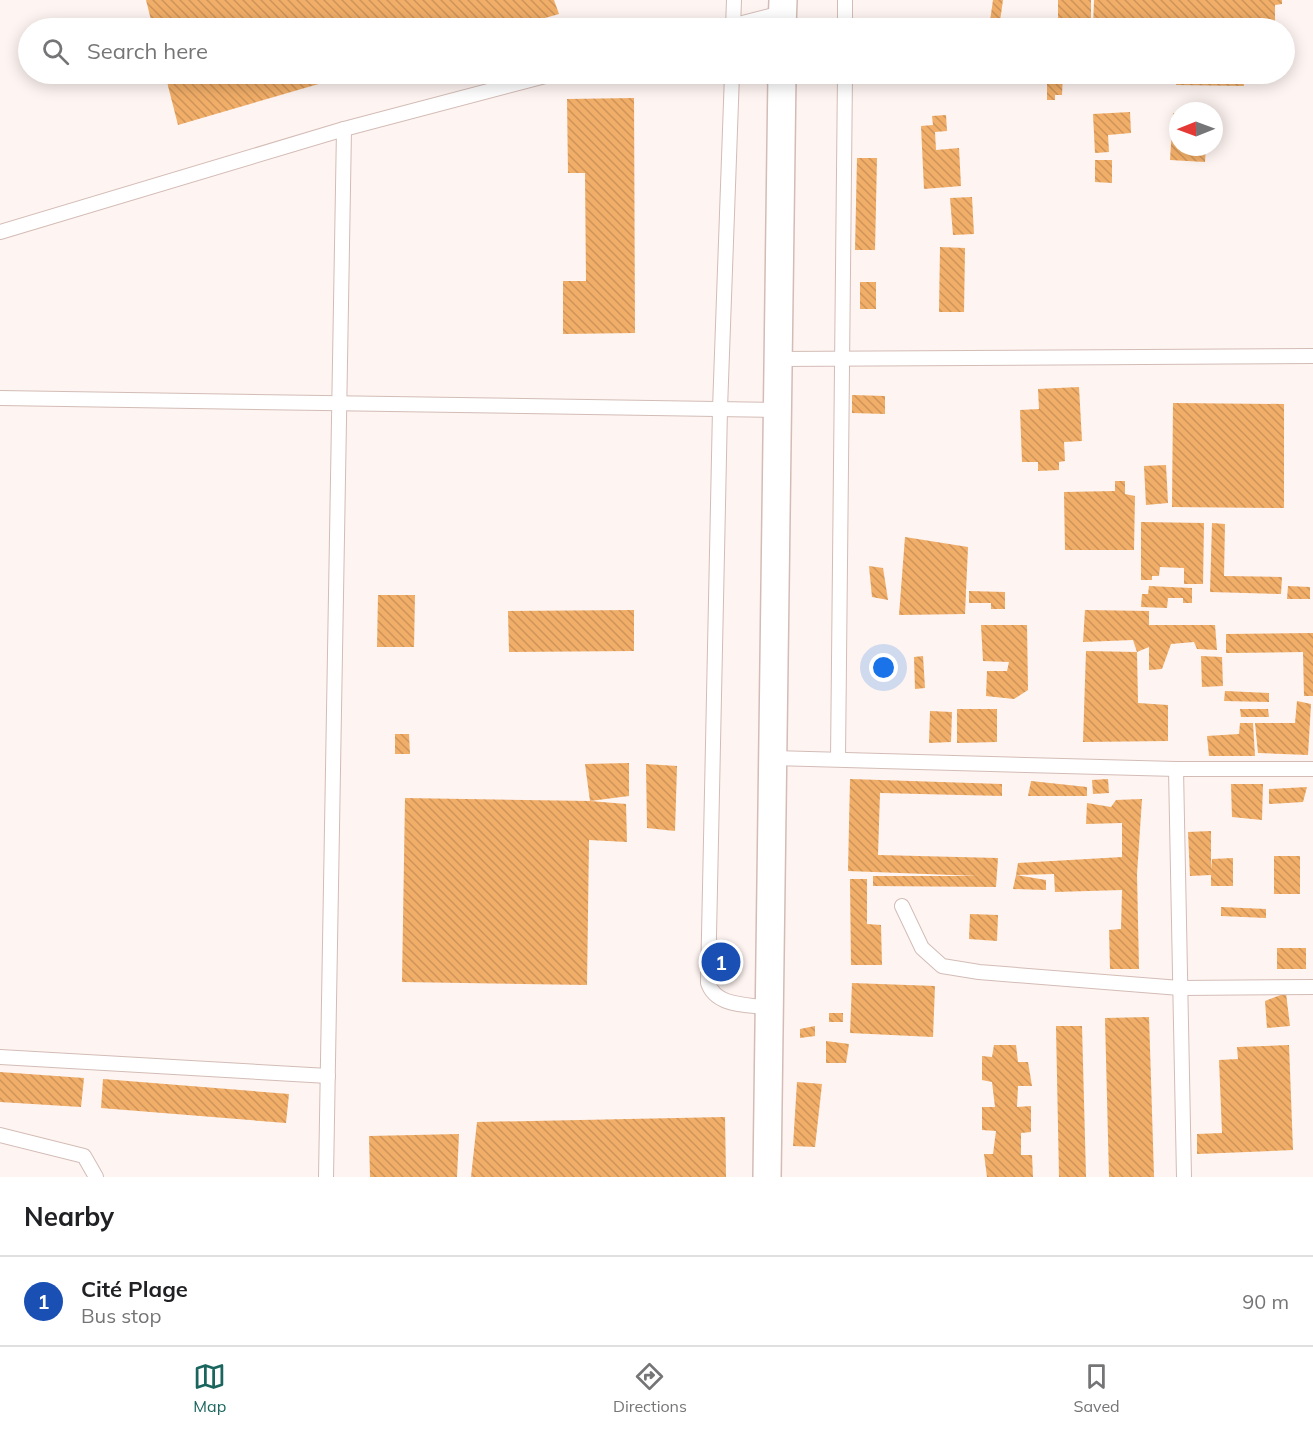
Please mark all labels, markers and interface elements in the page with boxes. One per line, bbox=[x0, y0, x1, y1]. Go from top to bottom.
search box bbox=[18, 18, 1295, 84]
icon: search bbox=[39, 35, 72, 68]
text: Search here bbox=[87, 37, 208, 65]
north arrow bbox=[1169, 102, 1223, 156]
your location bbox=[869, 653, 898, 682]
pin: 1 bbox=[702, 940, 740, 984]
text: Nearby bbox=[24, 1200, 114, 1233]
text: Cité Plage bbox=[81, 1275, 188, 1303]
text: 1 bbox=[38, 1289, 50, 1314]
text: 90 m bbox=[1242, 1289, 1289, 1314]
text: Bus stop bbox=[81, 1303, 161, 1328]
tab: Map bbox=[193, 1360, 226, 1416]
tab: Directions bbox=[613, 1360, 687, 1416]
tab: Saved bbox=[1074, 1360, 1120, 1416]

